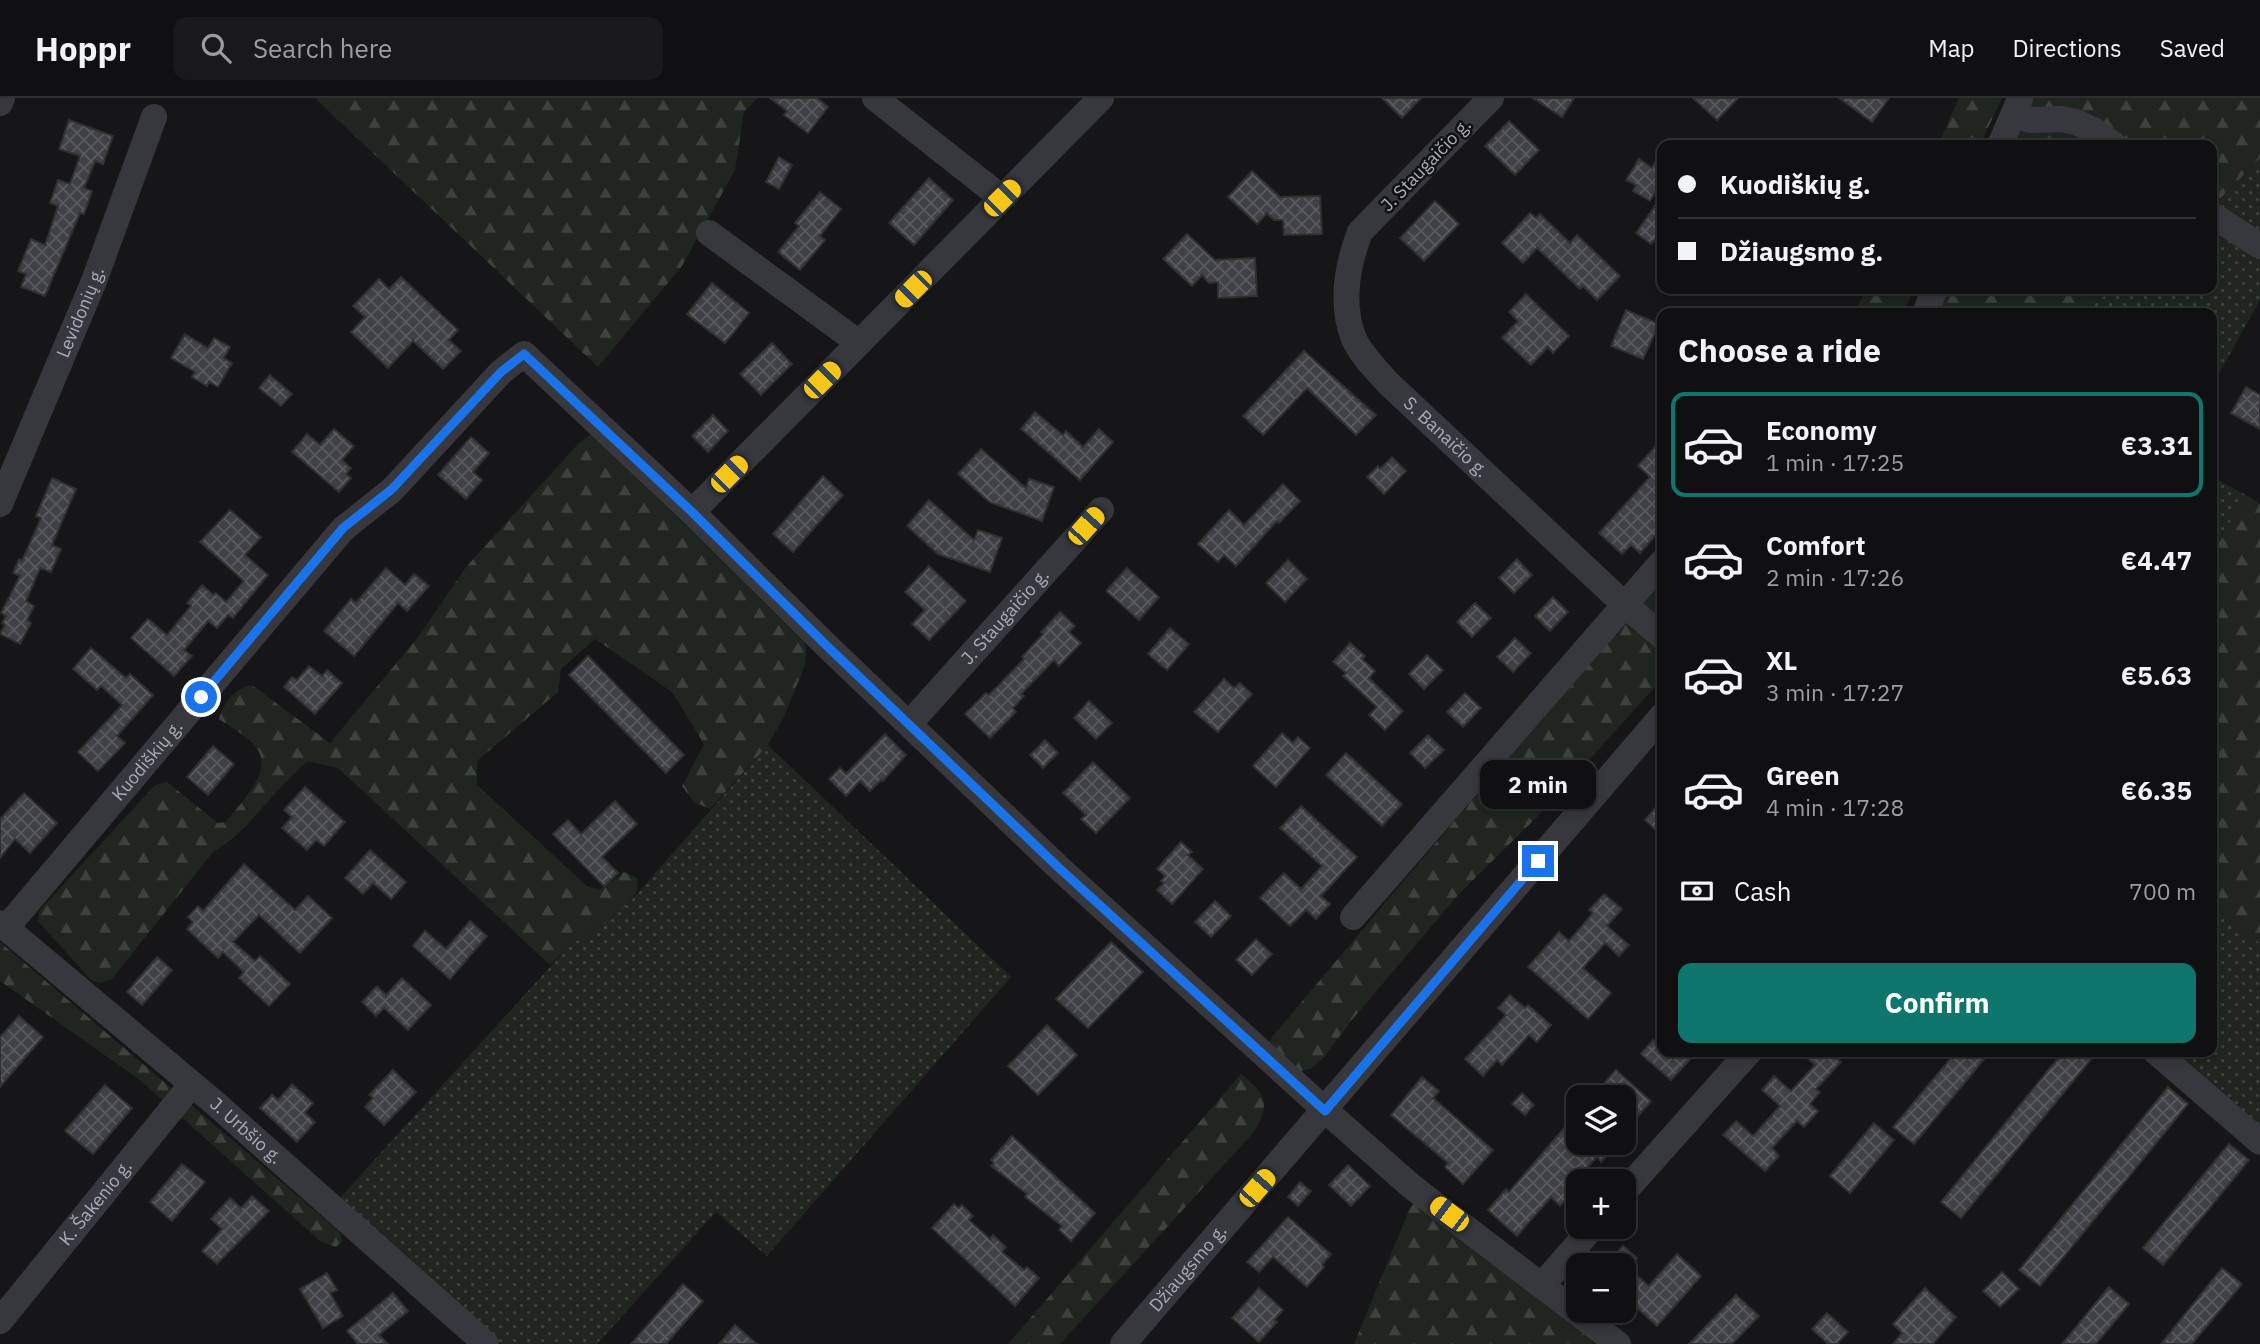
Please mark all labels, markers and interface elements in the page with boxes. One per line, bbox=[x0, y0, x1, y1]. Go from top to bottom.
search box bbox=[173, 17, 663, 80]
text: Hoppr bbox=[35, 27, 131, 70]
icon: search bbox=[197, 29, 235, 67]
text: Search here bbox=[253, 31, 392, 65]
text: Map bbox=[1928, 32, 1974, 64]
text: Directions bbox=[2012, 32, 2122, 64]
text: Saved bbox=[2160, 32, 2225, 64]
street label: J. Staugaičio g. bbox=[1375, 113, 1476, 216]
text: Kuodiškių g. bbox=[1720, 167, 1871, 201]
car bbox=[980, 176, 1025, 220]
text: Džiaugsmo g. bbox=[1720, 234, 1883, 268]
street label: Levidonių g. bbox=[51, 264, 109, 361]
car bbox=[891, 267, 936, 311]
text: Choose a ride bbox=[1678, 329, 1881, 371]
car bbox=[800, 358, 845, 402]
street label: S. Banaičio g. bbox=[1399, 391, 1493, 482]
icon: car bbox=[1682, 413, 1745, 476]
text: Economy bbox=[1766, 413, 1877, 447]
text: €3.31 bbox=[2121, 428, 2192, 462]
text: 1 min · 17:25 bbox=[1766, 447, 1904, 477]
car bbox=[707, 452, 752, 496]
car bbox=[1065, 503, 1108, 549]
icon: car bbox=[1682, 528, 1745, 591]
text: Comfort bbox=[1766, 528, 1865, 562]
text: €4.47 bbox=[2121, 543, 2192, 577]
text: 2 min · 17:26 bbox=[1766, 562, 1904, 592]
street label: J. Staugaičio g. bbox=[956, 564, 1054, 669]
icon: car bbox=[1682, 643, 1745, 706]
text: XL bbox=[1766, 643, 1797, 677]
text: €5.63 bbox=[2121, 658, 2192, 692]
text: 3 min · 17:27 bbox=[1766, 677, 1904, 707]
route start bbox=[185, 681, 217, 713]
street label: Kuodiškių g. bbox=[106, 715, 187, 805]
icon: car bbox=[1682, 758, 1745, 821]
text: Green bbox=[1766, 758, 1840, 792]
callout: 2 min bbox=[1480, 760, 1596, 808]
text: 2 min bbox=[1508, 769, 1568, 799]
text: €6.35 bbox=[2121, 773, 2192, 807]
text: 4 min · 17:28 bbox=[1766, 792, 1904, 822]
route end bbox=[1522, 845, 1554, 877]
icon: cash bbox=[1678, 872, 1716, 910]
text: Cash bbox=[1734, 874, 1791, 908]
text: 700 m bbox=[2129, 876, 2196, 906]
button: Confirm bbox=[1678, 963, 2196, 1043]
map controls bbox=[1566, 1085, 1636, 1323]
button: layers bbox=[1566, 1085, 1636, 1155]
street label: J. Urbšio g. bbox=[205, 1092, 287, 1169]
street label: K. Šakenio g. bbox=[54, 1155, 137, 1250]
car bbox=[1236, 1165, 1279, 1211]
button: + bbox=[1566, 1169, 1636, 1239]
car bbox=[1426, 1193, 1473, 1235]
street label: Džiaugsmo g. bbox=[1144, 1219, 1232, 1316]
button: − bbox=[1566, 1253, 1636, 1323]

